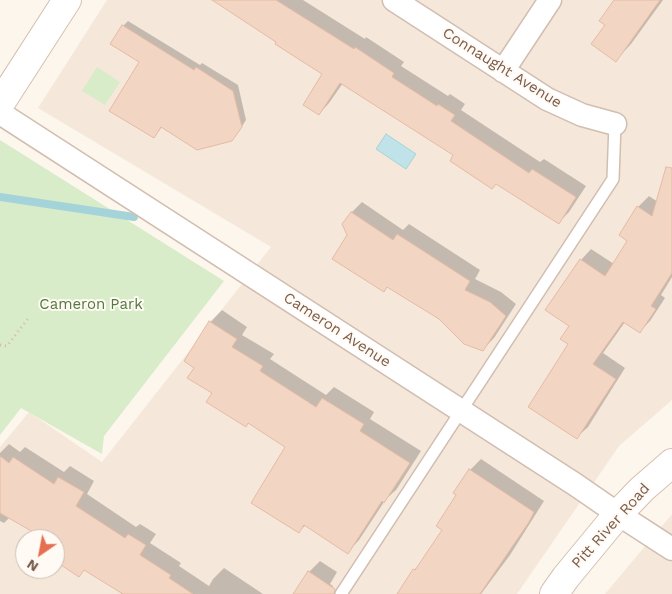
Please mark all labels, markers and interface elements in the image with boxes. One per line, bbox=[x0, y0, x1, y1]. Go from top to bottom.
street label: Connaught Avenue bbox=[439, 24, 565, 112]
street label: Cameron Avenue bbox=[280, 289, 394, 371]
park label: Cameron Park bbox=[39, 296, 143, 314]
street label: Pitt River Road bbox=[568, 480, 654, 572]
north arrow bbox=[15, 529, 65, 579]
text: N bbox=[24, 556, 41, 575]

